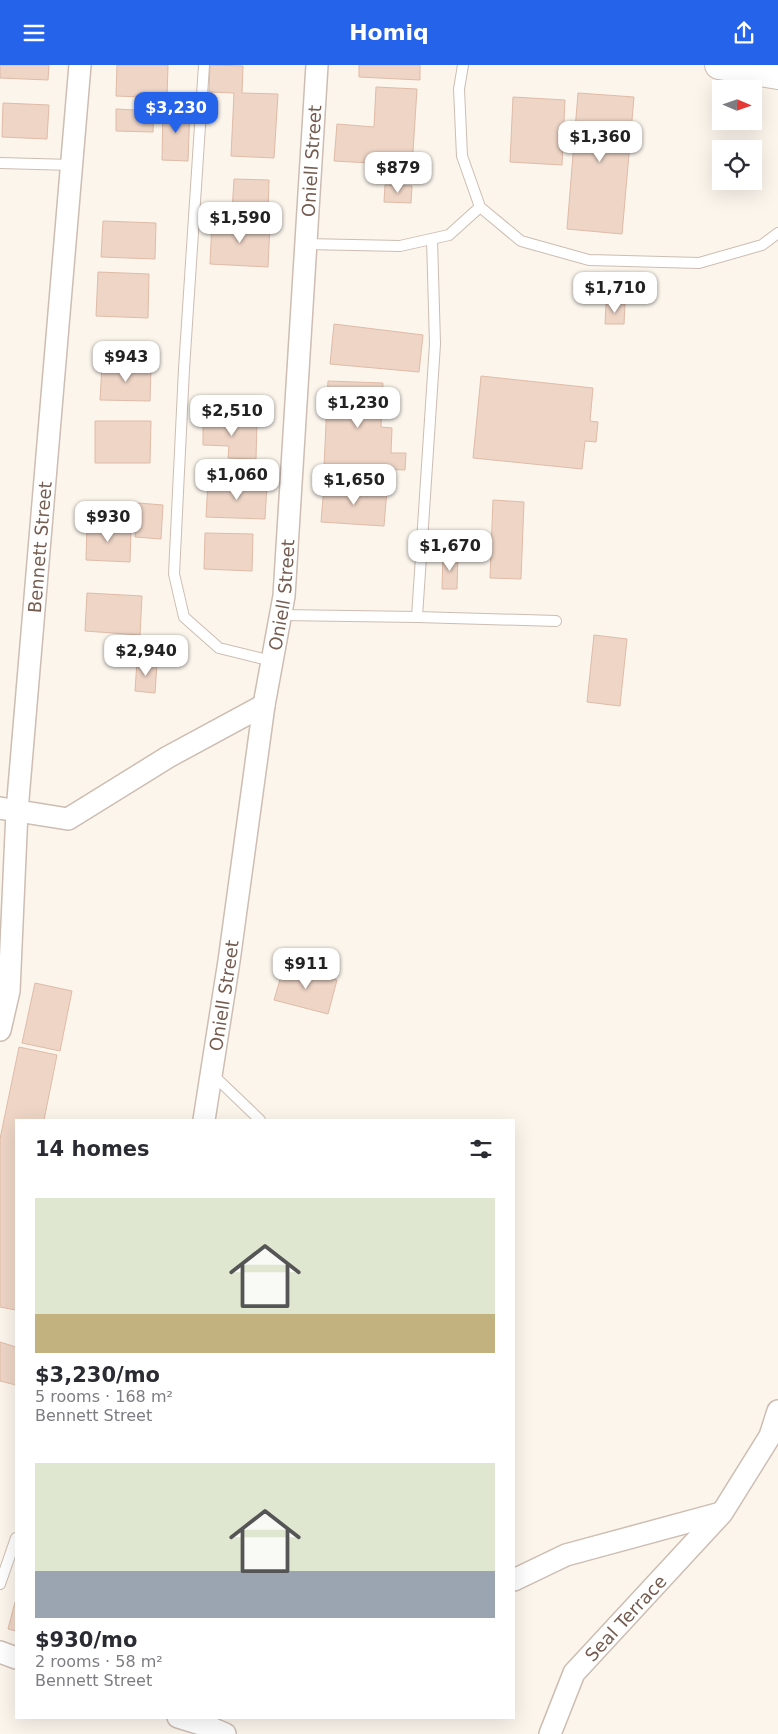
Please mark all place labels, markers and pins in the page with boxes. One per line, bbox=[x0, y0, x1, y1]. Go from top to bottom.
pin: $3,230 bbox=[135, 92, 217, 134]
pin: $1,360 bbox=[559, 121, 641, 163]
pin: $879 bbox=[368, 151, 428, 194]
pin: $1,590 bbox=[199, 201, 281, 244]
pin: $1,710 bbox=[574, 271, 656, 314]
pin: $943 bbox=[96, 341, 156, 383]
pin: $1,230 bbox=[317, 387, 399, 429]
pin: $2,510 bbox=[191, 395, 273, 437]
pin: $1,060 bbox=[196, 459, 278, 501]
pin: $1,650 bbox=[313, 463, 395, 506]
pin: $930 bbox=[78, 501, 138, 543]
pin: $1,670 bbox=[409, 529, 491, 572]
pin: $2,940 bbox=[105, 635, 187, 677]
pin: $911 bbox=[276, 947, 336, 990]

